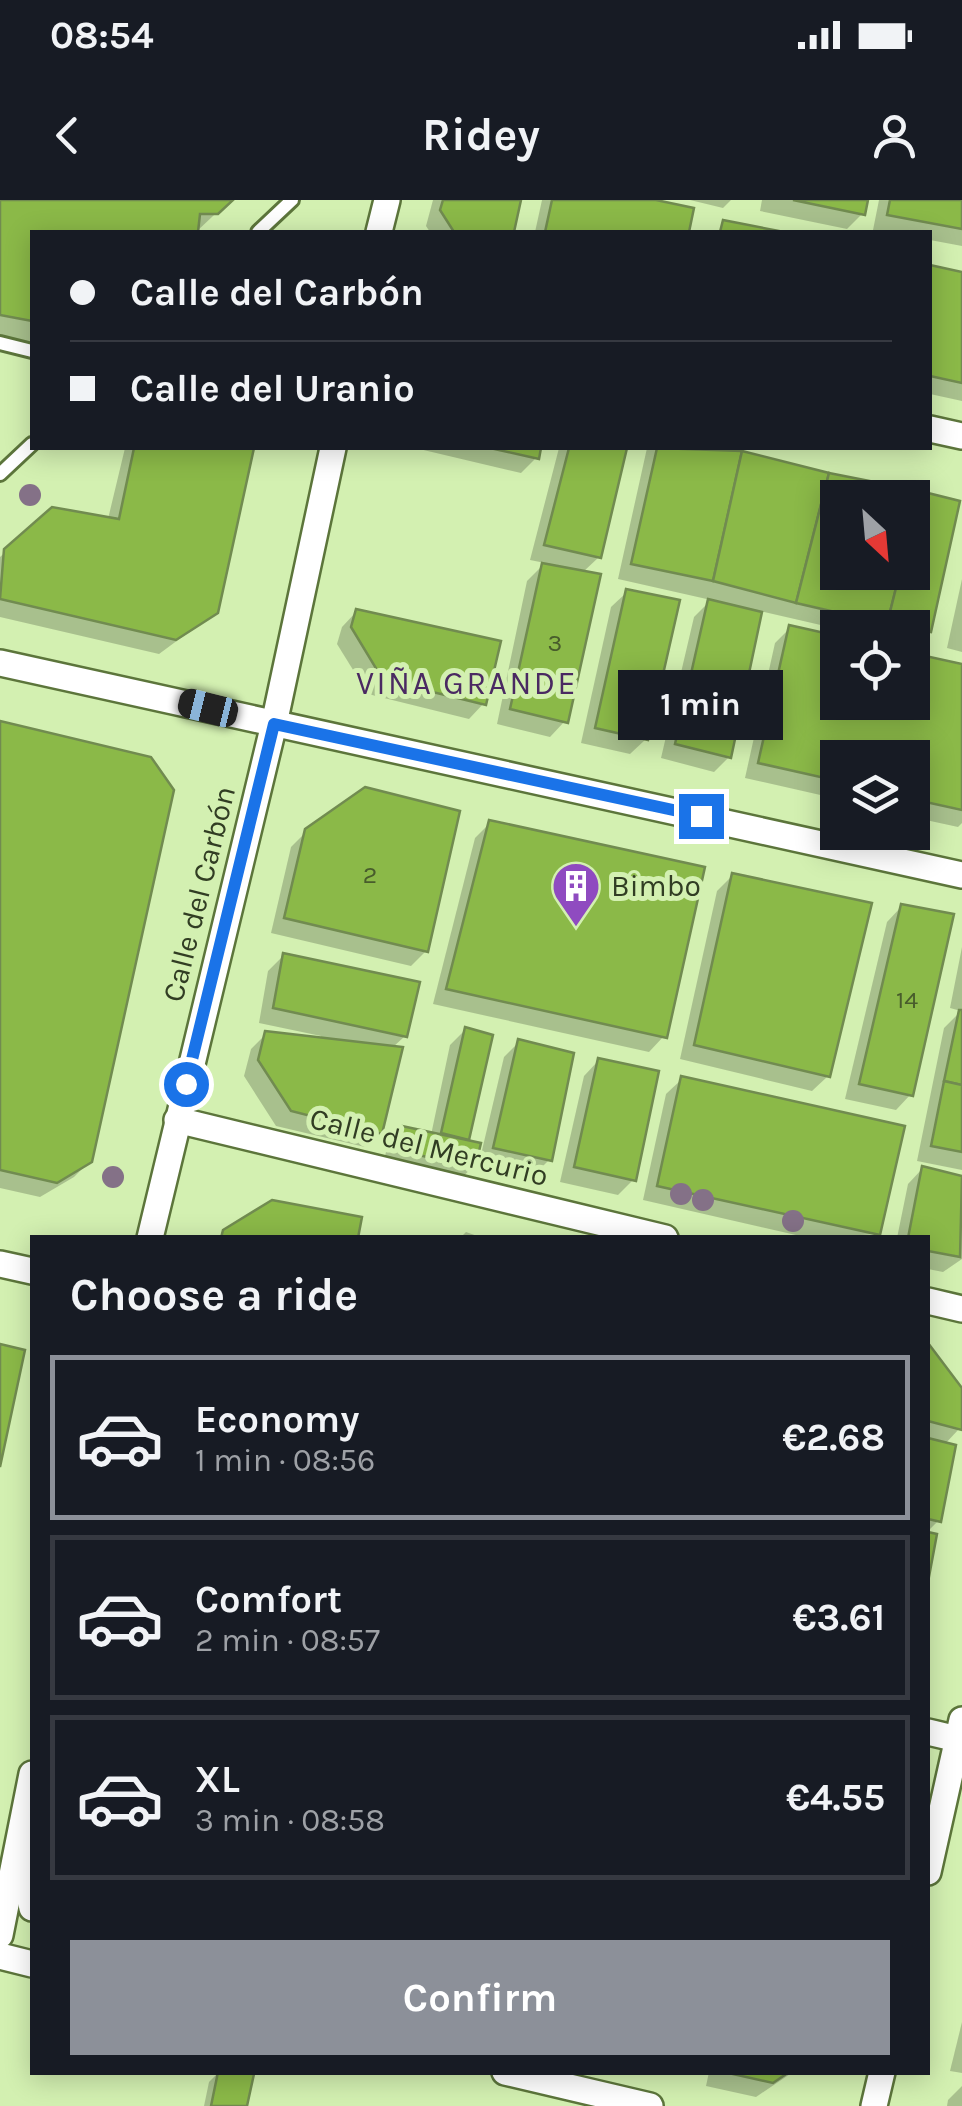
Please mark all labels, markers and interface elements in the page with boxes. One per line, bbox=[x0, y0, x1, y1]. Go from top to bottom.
text: 08:54 bbox=[50, 13, 154, 58]
icon: back bbox=[40, 108, 95, 163]
icon: person bbox=[867, 108, 922, 163]
text: Ridey bbox=[422, 109, 540, 161]
text: Calle del Carbón bbox=[130, 270, 424, 315]
text: Calle del Uranio bbox=[130, 366, 415, 411]
north arrow bbox=[820, 480, 930, 590]
map controls bbox=[820, 480, 930, 850]
button: locate bbox=[820, 610, 930, 720]
house number: 3 bbox=[548, 628, 562, 657]
district label: VIÑA GRANDE bbox=[356, 665, 578, 702]
callout: 1 min bbox=[618, 671, 784, 741]
car bbox=[175, 686, 241, 730]
text: 1 min bbox=[660, 686, 741, 723]
button: layers bbox=[820, 740, 930, 850]
street label: Calle del Carbón bbox=[155, 782, 243, 1006]
route end bbox=[679, 794, 724, 839]
house number: 2 bbox=[363, 860, 377, 889]
building icon: Bimbo bbox=[550, 860, 602, 928]
place label: Bimbo bbox=[611, 868, 701, 904]
house number: 14 bbox=[896, 985, 918, 1014]
route start bbox=[164, 1062, 209, 1107]
street label: Calle del Mercurio bbox=[306, 1100, 552, 1194]
text: Choose a ride bbox=[70, 1269, 358, 1321]
icon: car bbox=[75, 1393, 165, 1483]
text: Economy bbox=[195, 1397, 359, 1442]
text: €2.68 bbox=[782, 1415, 885, 1460]
text: 1 min · 08:56 bbox=[195, 1442, 375, 1479]
icon: car bbox=[75, 1573, 165, 1663]
text: Comfort bbox=[195, 1577, 342, 1622]
text: €3.61 bbox=[793, 1595, 885, 1640]
text: 2 min · 08:57 bbox=[195, 1622, 380, 1659]
icon: car bbox=[75, 1753, 165, 1843]
text: XL bbox=[195, 1757, 240, 1802]
text: €4.55 bbox=[786, 1775, 885, 1820]
text: 3 min · 08:58 bbox=[195, 1802, 385, 1839]
button: Confirm bbox=[70, 1940, 890, 2055]

